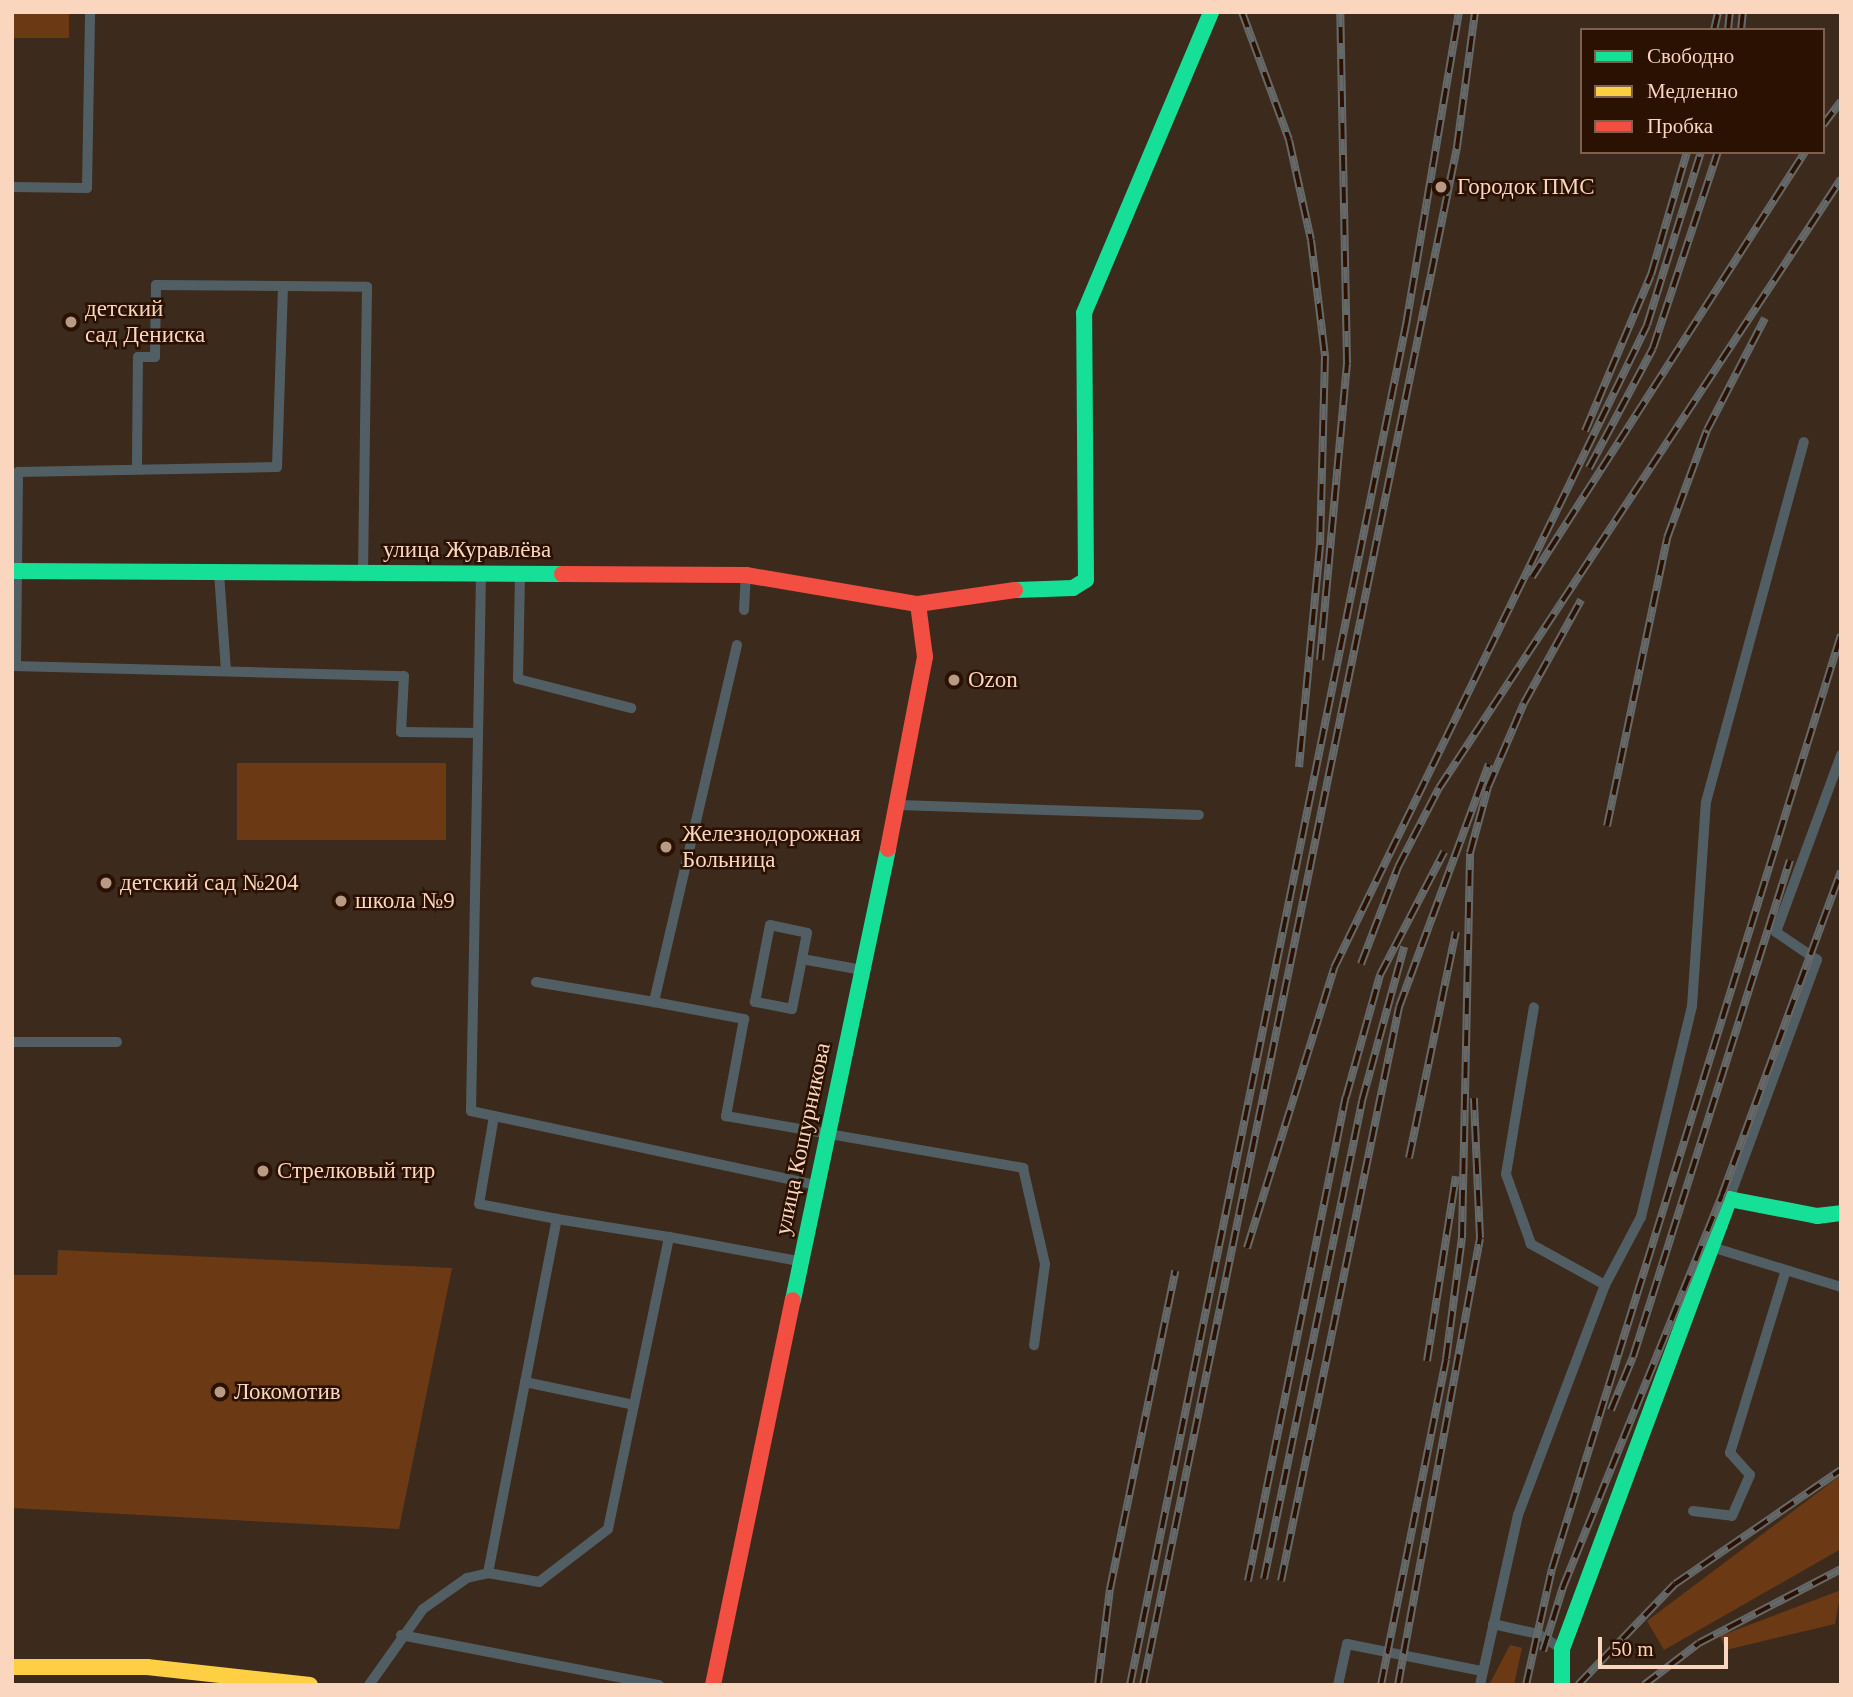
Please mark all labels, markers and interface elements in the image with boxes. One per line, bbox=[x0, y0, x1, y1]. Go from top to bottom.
legend bbox=[1580, 28, 1825, 154]
text: Свободно bbox=[1647, 44, 1734, 68]
text: Медленно bbox=[1647, 79, 1738, 103]
text: Пробка bbox=[1647, 114, 1713, 138]
place label: Городок ПМС bbox=[1457, 173, 1595, 201]
marker: Городок ПМС bbox=[1431, 177, 1451, 197]
place label: детский сад Дениска bbox=[85, 295, 205, 349]
marker: детский сад Дениска bbox=[63, 314, 79, 330]
street label: улица Журавлёва bbox=[383, 536, 551, 564]
place label: Ozon bbox=[968, 666, 1018, 694]
marker: Ozon bbox=[946, 672, 962, 688]
place label: Железнодорожная Больница bbox=[682, 820, 860, 874]
marker: Железнодорожная Больница bbox=[656, 837, 676, 857]
place label: детский сад №204 bbox=[120, 869, 299, 897]
marker: детский сад №204 bbox=[98, 875, 114, 891]
place label: школа №9 bbox=[355, 887, 455, 915]
marker: школа №9 bbox=[333, 893, 349, 909]
street label: улица Кошурникова bbox=[769, 1040, 837, 1238]
place label: Стрелковый тир bbox=[277, 1157, 435, 1185]
marker: Стрелковый тир bbox=[255, 1163, 271, 1179]
place label: Локомотив bbox=[234, 1378, 341, 1406]
marker: Локомотив bbox=[212, 1384, 228, 1400]
scale bar bbox=[1601, 1624, 1730, 1668]
text: 50 m bbox=[1611, 1637, 1654, 1661]

